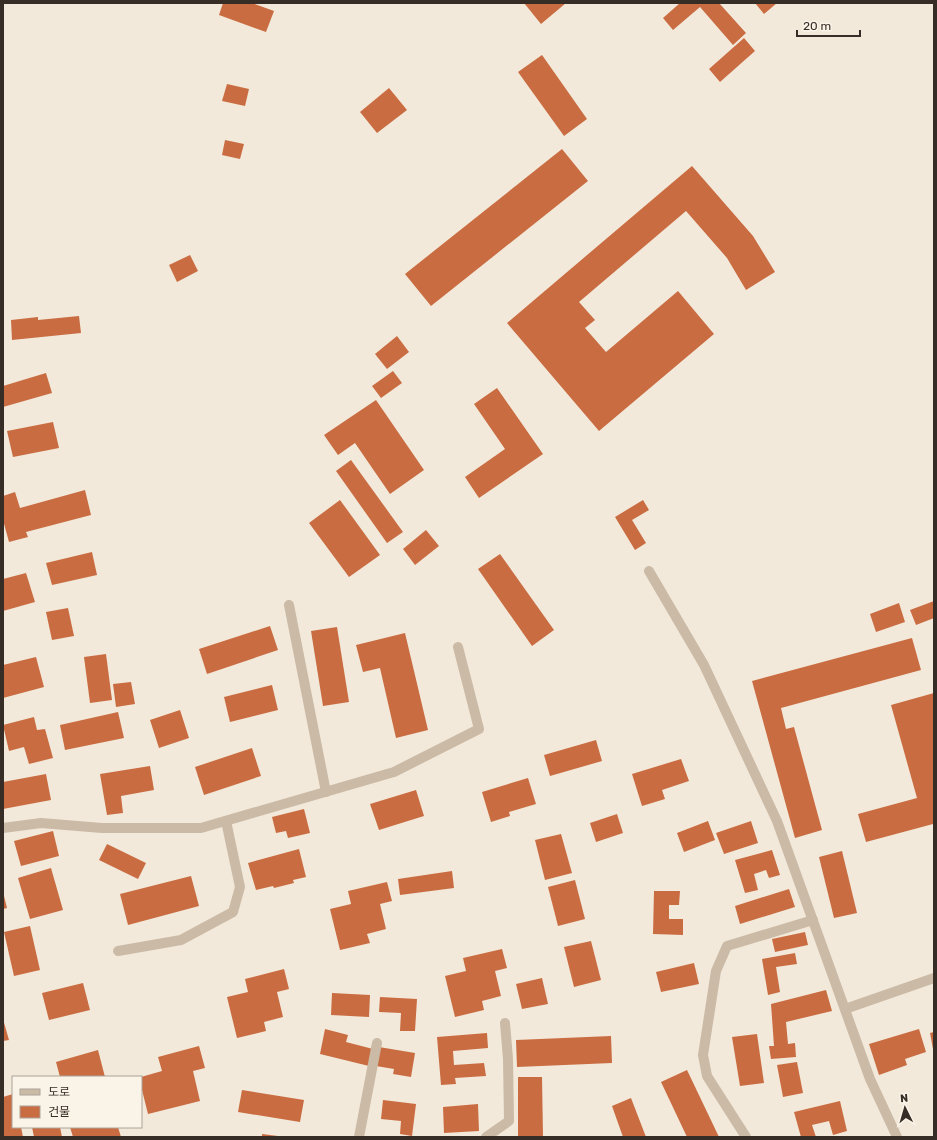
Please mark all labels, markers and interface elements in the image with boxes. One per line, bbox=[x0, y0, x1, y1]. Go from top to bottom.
scale bar bbox=[797, 12, 860, 38]
text: 20 m bbox=[803, 19, 831, 33]
legend bbox=[12, 1076, 142, 1128]
text: 도로 bbox=[48, 1085, 70, 1099]
north arrow bbox=[885, 1088, 925, 1128]
text: N bbox=[900, 1092, 909, 1105]
text: 건물 bbox=[48, 1105, 70, 1119]

